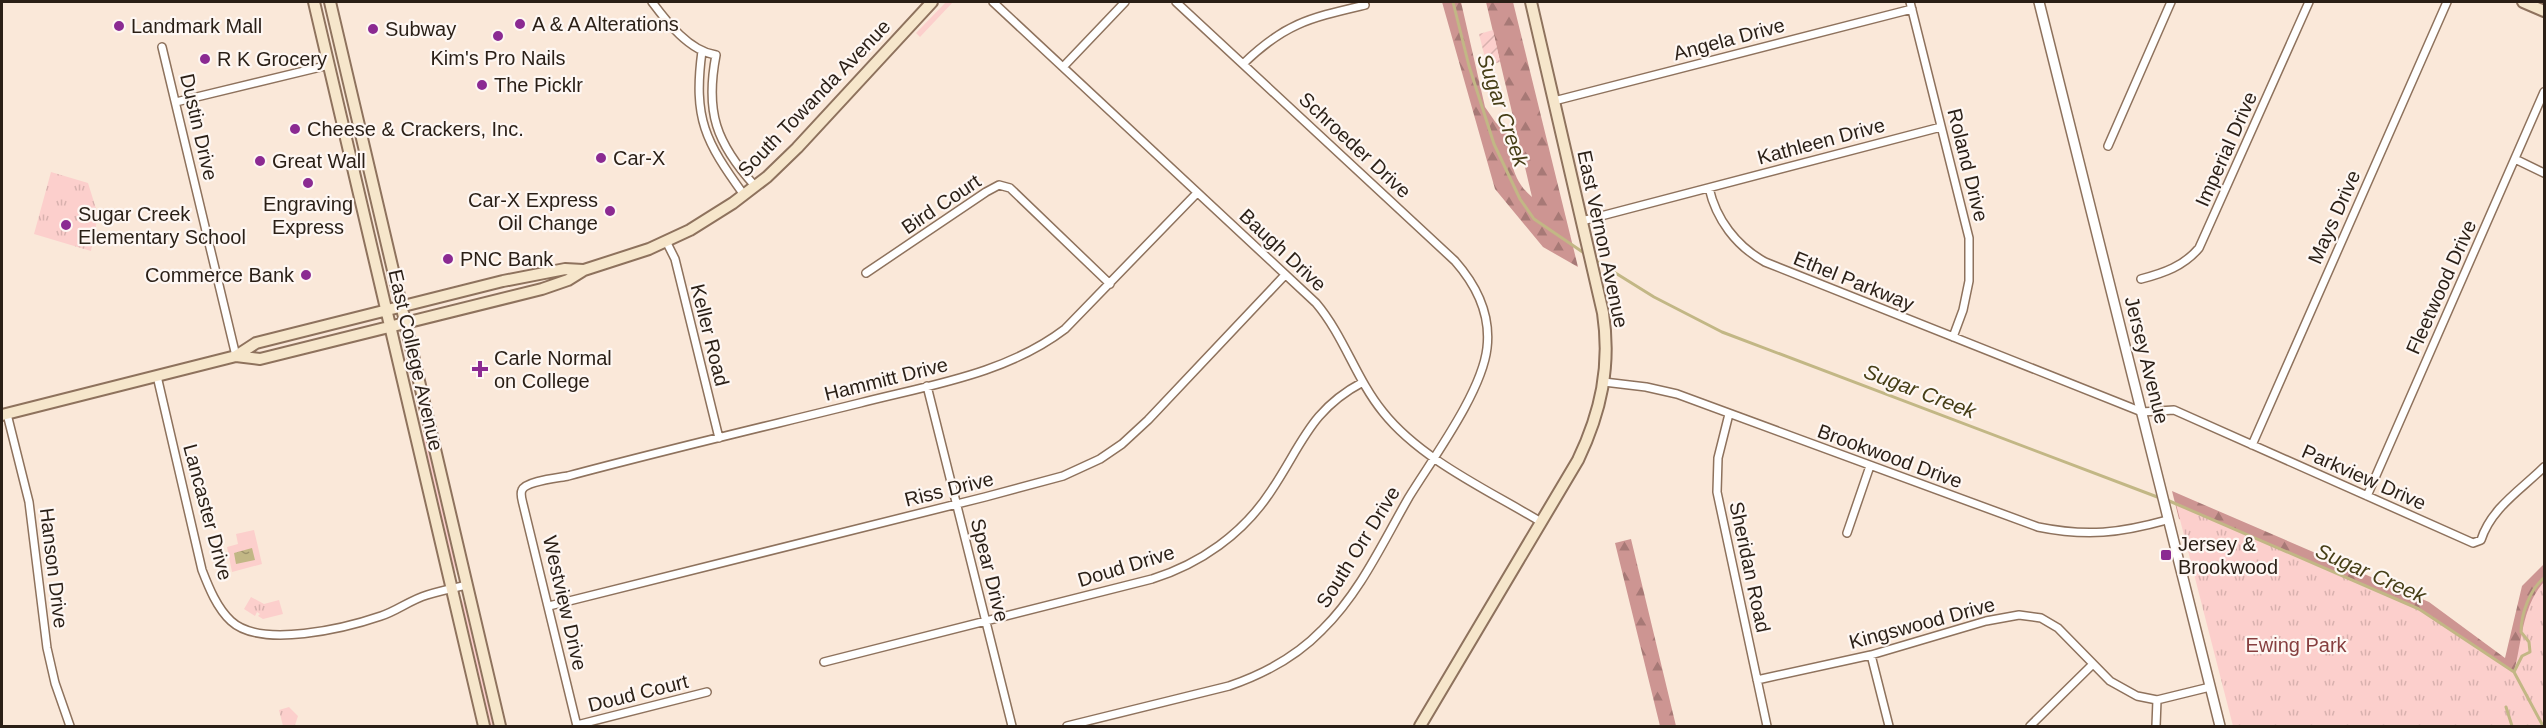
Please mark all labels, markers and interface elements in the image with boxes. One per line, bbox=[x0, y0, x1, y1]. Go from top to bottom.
place label: A & A Alterations bbox=[532, 13, 679, 35]
street label: Angela Drive bbox=[1671, 14, 1787, 64]
place label: Landmark Mall bbox=[131, 15, 262, 37]
street label: South Towanda Avenue bbox=[733, 15, 895, 181]
marker: A & A Alterations bbox=[513, 17, 527, 31]
place label: Subway bbox=[385, 18, 456, 40]
marker: Landmark Mall bbox=[112, 19, 126, 33]
marker: Subway bbox=[366, 22, 380, 36]
marker: Kim's Pro Nails bbox=[491, 29, 505, 43]
place label: Kim's Pro Nails bbox=[431, 47, 565, 69]
place label: R K Grocery bbox=[217, 48, 327, 70]
water label: Sugar Creek bbox=[1473, 51, 1534, 171]
marker: R K Grocery bbox=[198, 52, 212, 66]
street label: Dustin Drive bbox=[176, 71, 222, 183]
place label: The Picklr bbox=[494, 74, 583, 96]
marker: The Picklr bbox=[475, 78, 489, 92]
street label: Schroeder Drive bbox=[1295, 88, 1415, 202]
street label: Imperial Drive bbox=[2191, 88, 2261, 210]
street label: Roland Drive bbox=[1943, 106, 1993, 224]
street label: Kathleen Drive bbox=[1755, 113, 1887, 169]
place label: Cheese & Crackers, Inc. bbox=[307, 118, 524, 140]
marker: Cheese & Crackers, Inc. bbox=[288, 122, 302, 136]
place label: Car-X bbox=[613, 147, 665, 169]
street label: East Vernon Avenue bbox=[1573, 148, 1633, 330]
place label: Great Wall bbox=[272, 150, 366, 172]
marker: Car-X bbox=[594, 151, 608, 165]
marker: Great Wall bbox=[253, 154, 267, 168]
street label: Mays Drive bbox=[2304, 167, 2364, 267]
street label: Bird Court bbox=[898, 169, 985, 238]
marker: Engraving Express bbox=[301, 176, 315, 190]
place label: Car-X Express Oil Change bbox=[468, 189, 598, 234]
place label: Engraving Express bbox=[263, 193, 353, 238]
place label: Sugar Creek Elementary School bbox=[78, 203, 246, 248]
marker: Car-X Express Oil Change bbox=[603, 204, 617, 218]
street label: Baugh Drive bbox=[1235, 204, 1331, 296]
street label: Fleetwood Drive bbox=[2402, 217, 2480, 357]
marker: Sugar Creek Elementary School bbox=[59, 218, 73, 232]
street label: Ethel Parkway bbox=[1791, 247, 1917, 315]
place label: PNC Bank bbox=[460, 248, 554, 270]
marker: PNC Bank bbox=[441, 252, 455, 266]
place label: Commerce Bank bbox=[145, 264, 295, 286]
street label: East College Avenue bbox=[384, 267, 448, 453]
marker: Commerce Bank bbox=[299, 268, 313, 282]
street label: Keller Road bbox=[687, 282, 733, 388]
street label: Jersey Avenue bbox=[2120, 294, 2174, 426]
place label: Carle Normal on College bbox=[494, 347, 612, 392]
street label: Hammitt Drive bbox=[822, 353, 950, 405]
water label: Sugar Creek bbox=[1861, 359, 1981, 423]
marker: Carle Normal on College bbox=[471, 360, 489, 378]
street label: Brookwood Drive bbox=[1815, 420, 1965, 492]
street label: Parkview Drive bbox=[2299, 440, 2429, 514]
street label: Lancaster Drive bbox=[179, 442, 237, 582]
street label: Riss Drive bbox=[902, 467, 996, 511]
street label: South Orr Drive bbox=[1312, 482, 1404, 612]
street label: Sheridan Road bbox=[1725, 499, 1775, 635]
street label: Hanson Drive bbox=[36, 507, 72, 629]
street label: Spear Drive bbox=[967, 516, 1013, 624]
place label: Jersey & Brookwood bbox=[2178, 533, 2278, 578]
street label: Westview Drive bbox=[539, 534, 591, 672]
water label: Sugar Creek bbox=[2312, 539, 2431, 608]
street label: Doud Drive bbox=[1075, 541, 1177, 591]
marker: Jersey & Brookwood bbox=[2159, 548, 2173, 562]
street label: Kingswood Drive bbox=[1847, 593, 1997, 653]
park label: Ewing Park bbox=[2245, 634, 2348, 656]
street label: Doud Court bbox=[586, 670, 691, 716]

